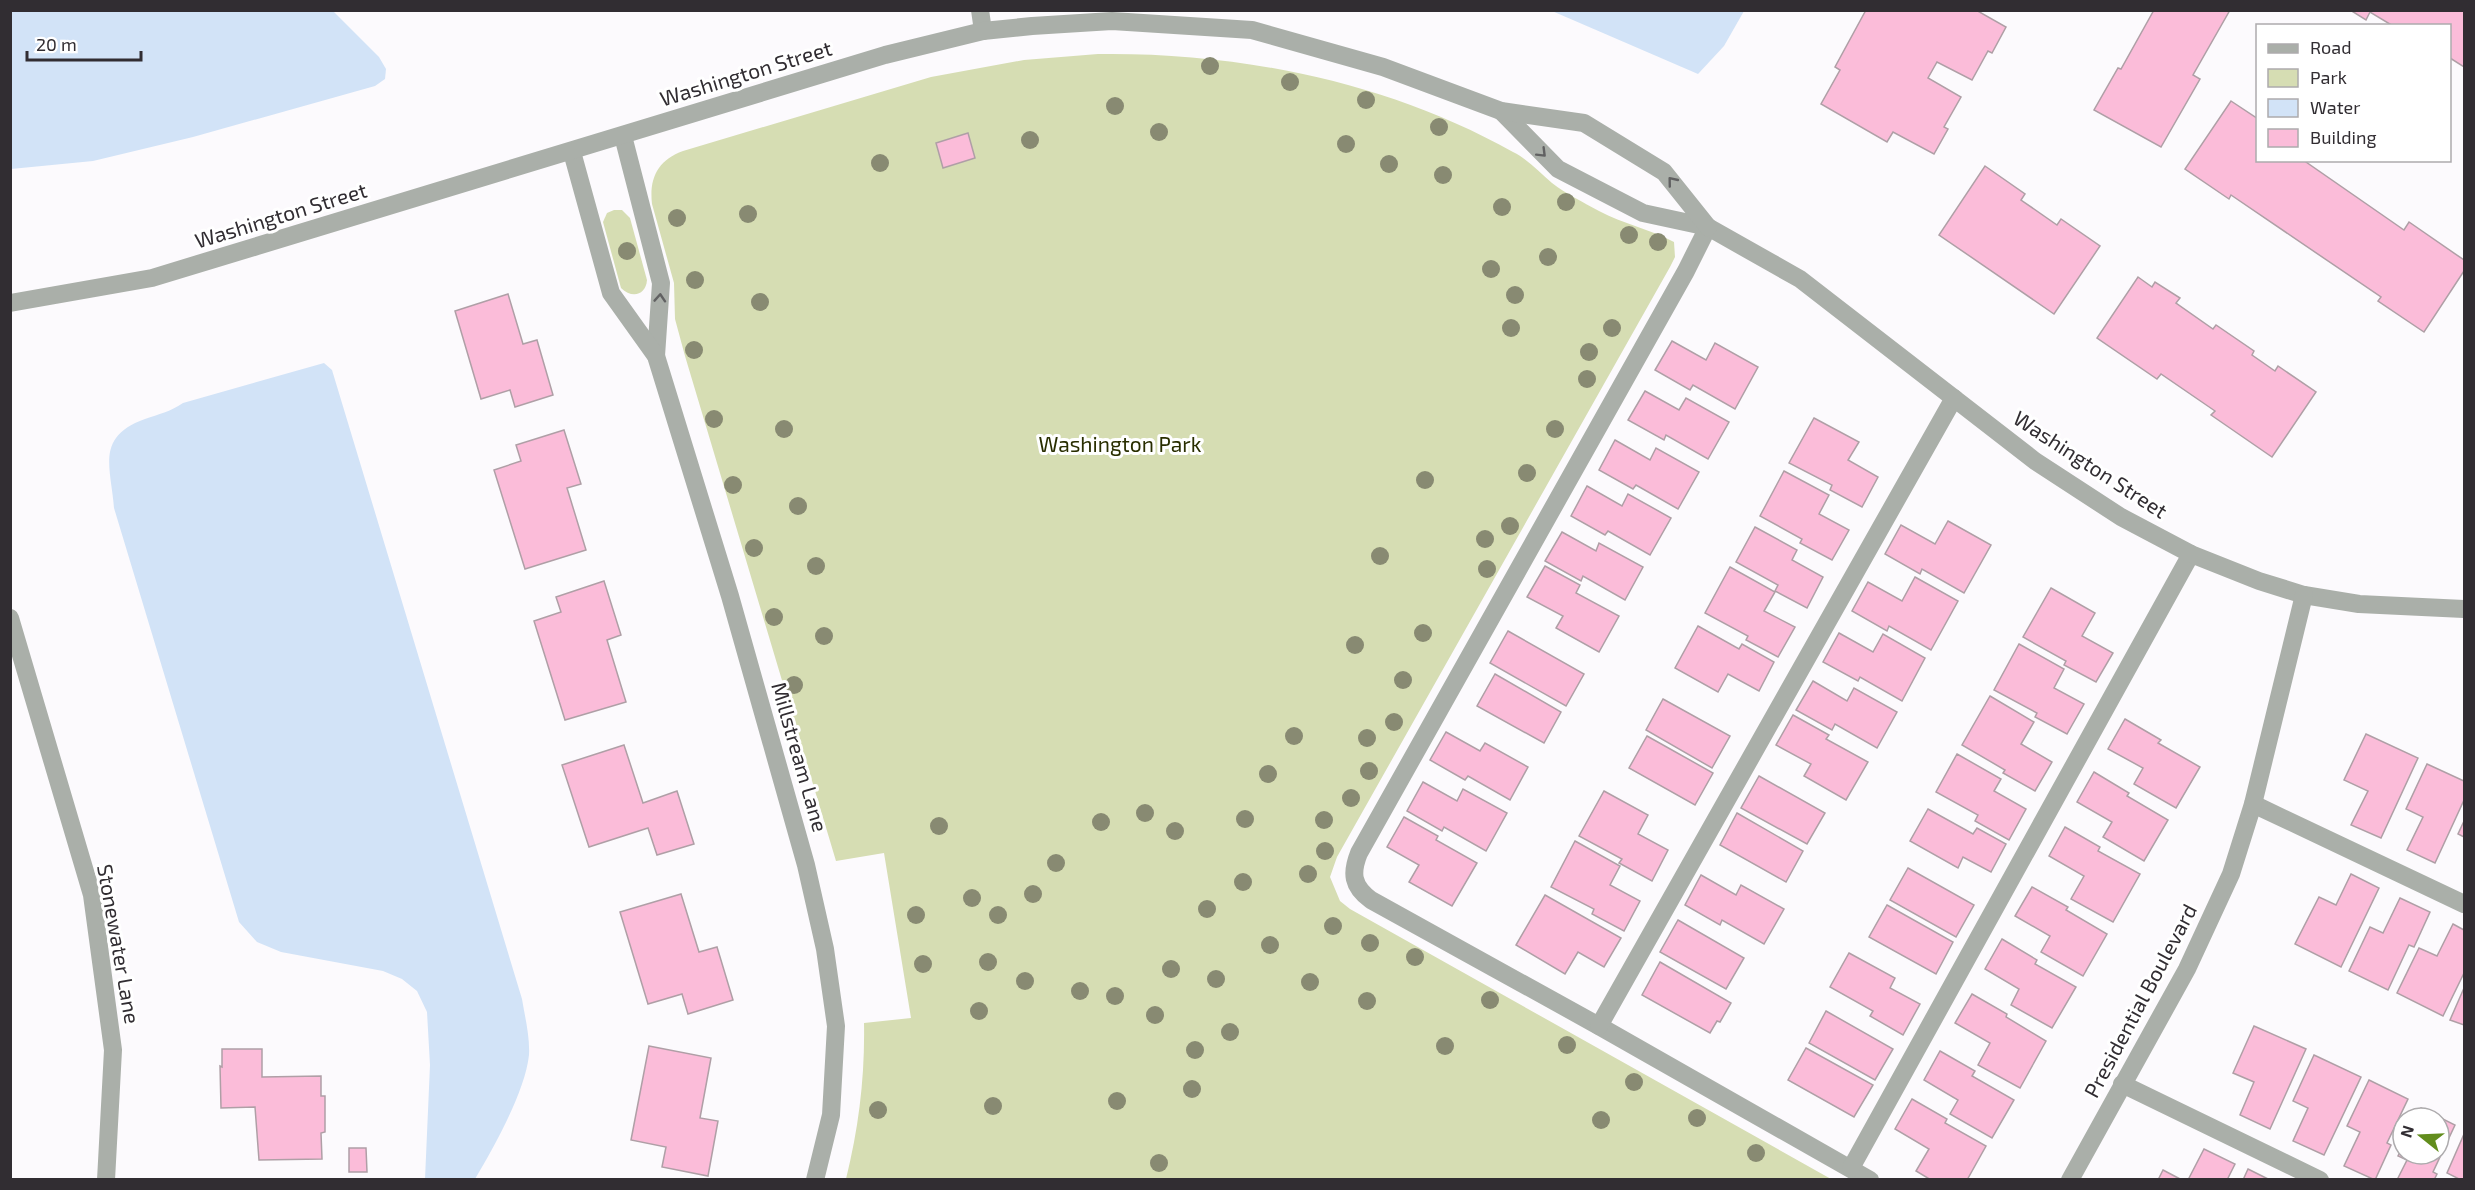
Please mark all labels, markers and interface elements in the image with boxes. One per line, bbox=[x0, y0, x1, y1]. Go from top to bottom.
scale bar bbox=[27, 24, 141, 62]
legend bbox=[2256, 24, 2451, 162]
text: 20 m bbox=[36, 33, 77, 55]
street label: Washington Street bbox=[657, 35, 834, 111]
text: Road bbox=[2310, 36, 2351, 58]
text: Park bbox=[2310, 66, 2347, 88]
text: Water bbox=[2310, 96, 2360, 118]
text: Building bbox=[2310, 126, 2377, 148]
one-way arrow bbox=[1535, 145, 1546, 156]
street label: Washington Street bbox=[192, 177, 369, 253]
one-way arrow bbox=[1668, 177, 1679, 188]
one-way arrow bbox=[653, 293, 666, 302]
street label: Washington Street bbox=[2009, 405, 2172, 523]
park label: Washington Park bbox=[1039, 431, 1202, 456]
street label: Millstream Lane bbox=[767, 679, 834, 834]
street label: Stonewater Lane bbox=[93, 862, 146, 1025]
street label: Presidential Boulevard bbox=[2078, 899, 2201, 1101]
north arrow bbox=[2391, 1106, 2451, 1166]
text: N bbox=[2395, 1123, 2417, 1140]

